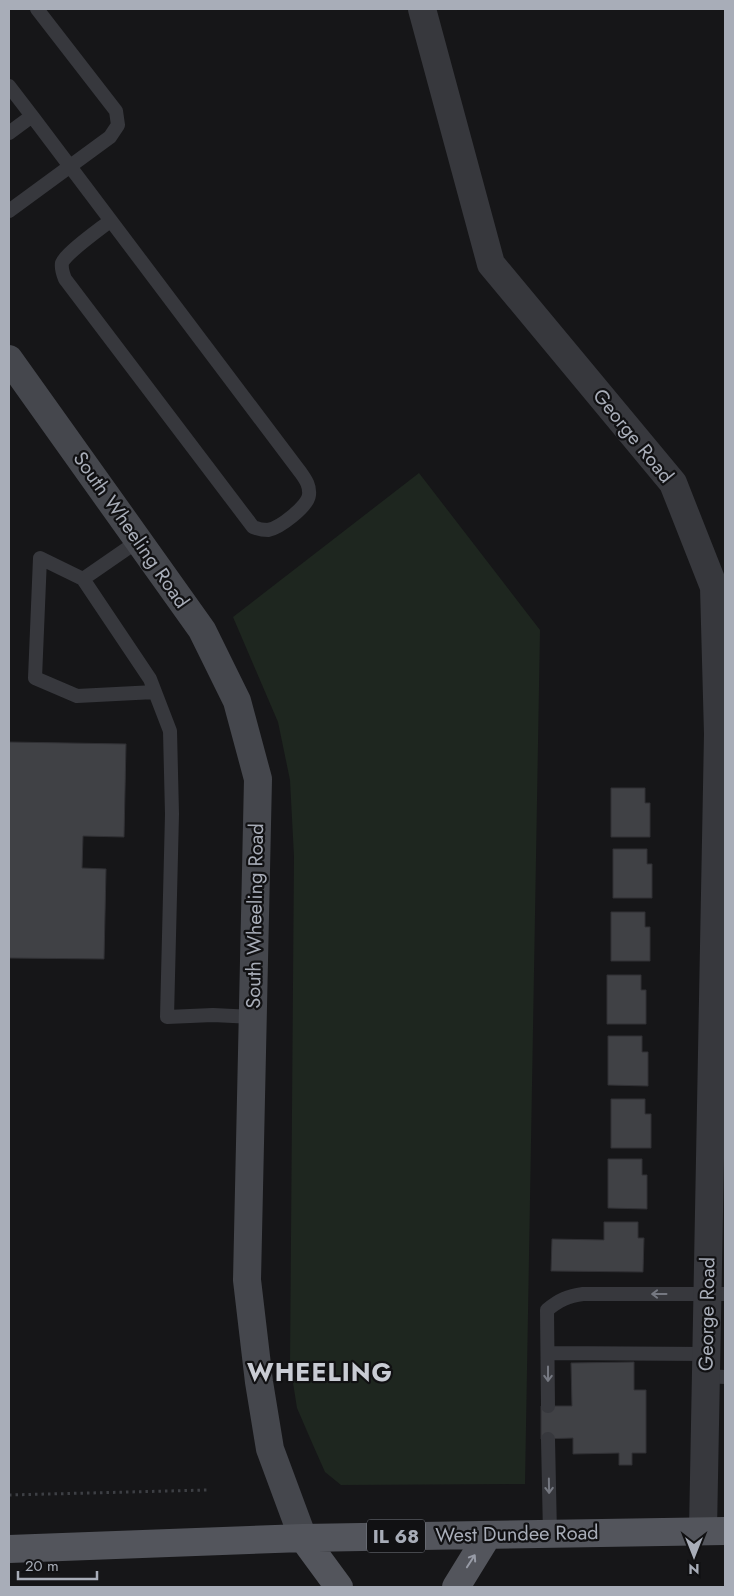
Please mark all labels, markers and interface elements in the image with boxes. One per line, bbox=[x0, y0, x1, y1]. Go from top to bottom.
street label: George Road bbox=[586, 383, 680, 489]
street label: South Wheeling Road bbox=[66, 446, 196, 614]
street label: South Wheeling Road bbox=[239, 823, 271, 1009]
street label: George Road bbox=[692, 1257, 722, 1371]
one-way arrow bbox=[651, 1289, 668, 1299]
district label: WHEELING bbox=[247, 1354, 393, 1390]
one-way arrow bbox=[543, 1366, 553, 1382]
one-way arrow bbox=[544, 1478, 554, 1494]
street label: West Dundee Road bbox=[435, 1518, 599, 1550]
road number: IL 68 bbox=[367, 1520, 425, 1552]
north arrow bbox=[669, 1531, 719, 1581]
scale bar bbox=[18, 1548, 96, 1580]
one-way arrow bbox=[467, 1554, 477, 1568]
text: 20 m bbox=[25, 1555, 59, 1577]
text: N bbox=[688, 1559, 700, 1579]

